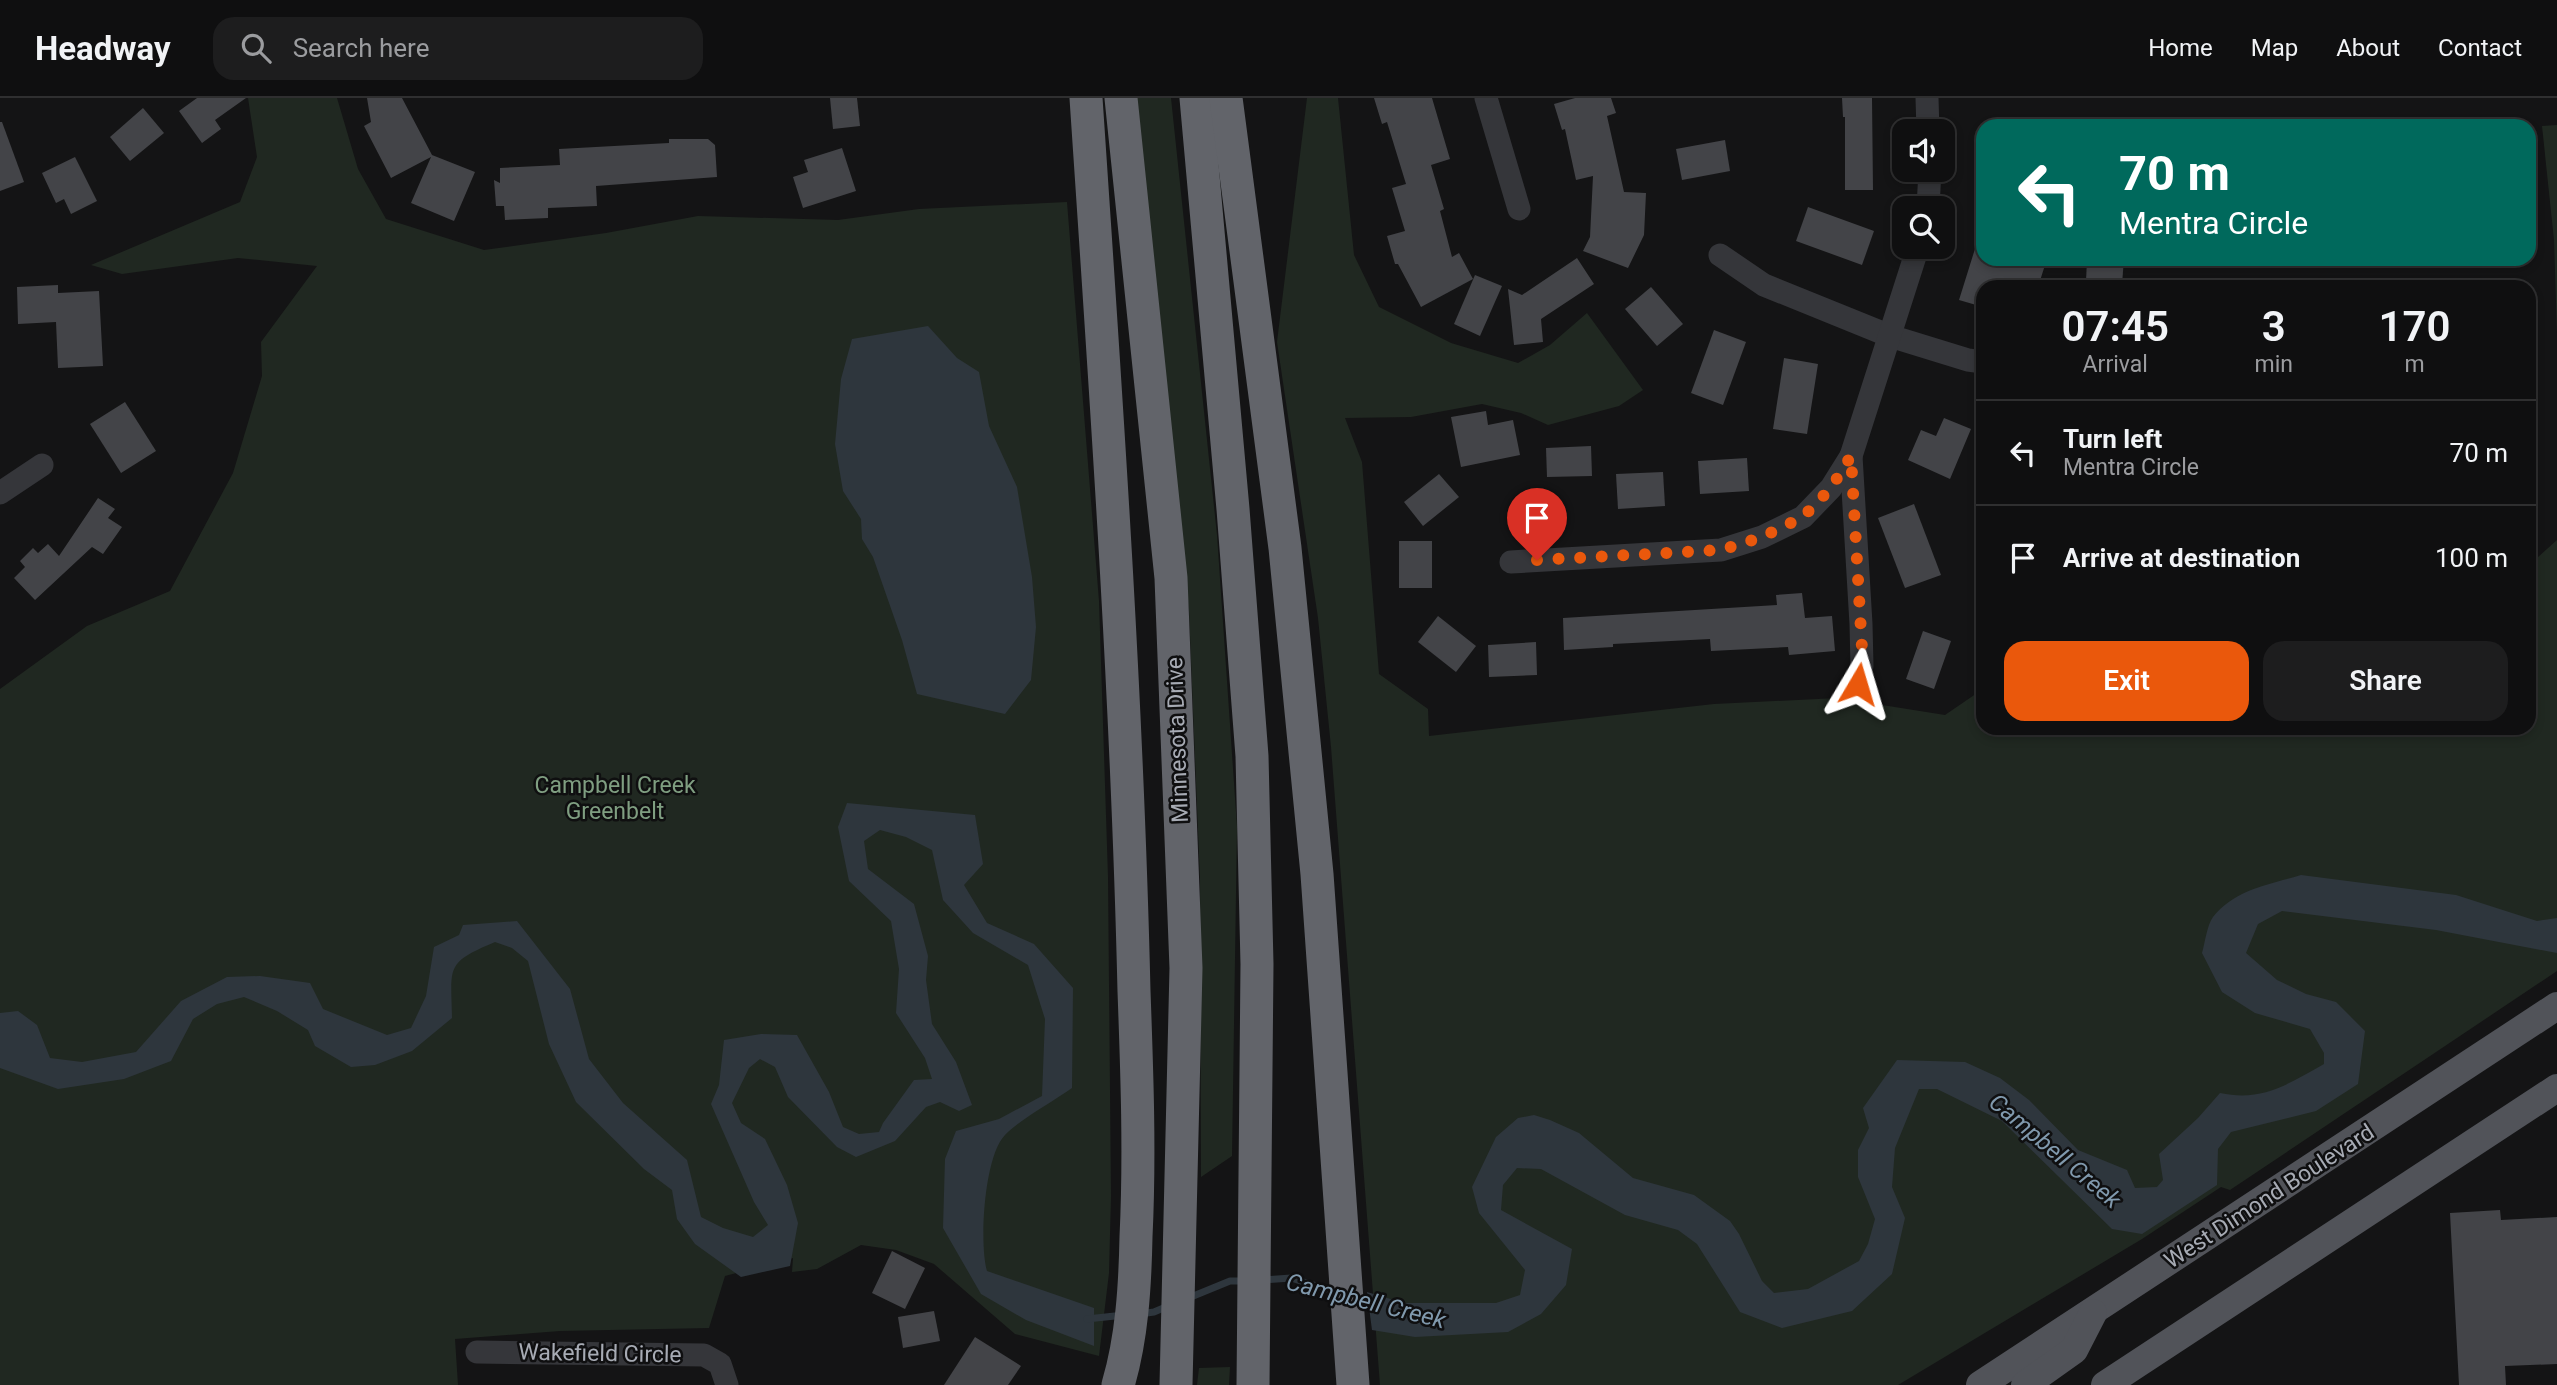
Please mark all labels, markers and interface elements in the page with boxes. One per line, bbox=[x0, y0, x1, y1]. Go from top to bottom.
search box bbox=[213, 17, 703, 80]
text: Headway bbox=[35, 29, 171, 68]
icon: search bbox=[237, 29, 275, 67]
text: Search here bbox=[293, 33, 429, 63]
text: Home bbox=[2148, 34, 2213, 62]
text: Map bbox=[2251, 34, 2298, 62]
text: About bbox=[2336, 34, 2400, 62]
text: Contact bbox=[2438, 34, 2522, 62]
map controls bbox=[1892, 119, 1955, 259]
button: sound bbox=[1892, 119, 1955, 182]
text: 70 m bbox=[2119, 145, 2230, 202]
icon: left bbox=[2004, 147, 2095, 238]
button: search bbox=[1892, 196, 1955, 259]
text: Mentra Circle bbox=[2119, 204, 2308, 242]
text: 07:45 bbox=[2062, 302, 2169, 351]
text: 3 bbox=[2262, 302, 2286, 351]
text: 170 bbox=[2378, 302, 2450, 351]
text: Arrival bbox=[2083, 351, 2148, 378]
text: min bbox=[2254, 351, 2293, 378]
text: m bbox=[2404, 351, 2425, 378]
text: Turn left bbox=[2063, 424, 2162, 454]
icon: left bbox=[2004, 434, 2042, 472]
text: 70 m bbox=[2450, 438, 2508, 468]
text: Mentra Circle bbox=[2063, 454, 2199, 481]
pin bbox=[1507, 488, 1567, 560]
icon: arrive bbox=[1518, 499, 1556, 537]
icon: arrive bbox=[2004, 539, 2042, 577]
text: Arrive at destination bbox=[2063, 543, 2300, 573]
text: 100 m bbox=[2435, 543, 2508, 573]
button: Exit bbox=[2004, 641, 2249, 721]
button: Share bbox=[2263, 641, 2508, 721]
position arrow bbox=[1821, 647, 1895, 721]
street label: Minnesota Drive bbox=[1161, 657, 1194, 823]
park label: Campbell Creek Greenbelt bbox=[534, 772, 696, 825]
water label: Campbell Creek bbox=[1983, 1088, 2127, 1215]
street label: West Dimond Boulevard bbox=[2159, 1119, 2379, 1274]
water label: Campbell Creek bbox=[1283, 1268, 1450, 1335]
street label: Wakefield Circle bbox=[518, 1339, 682, 1368]

